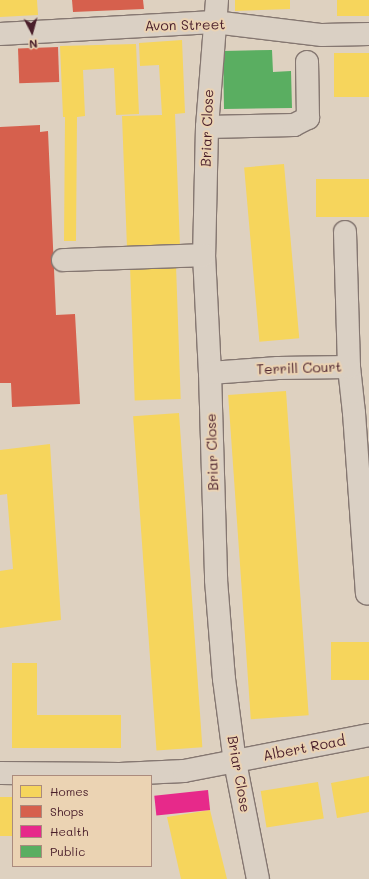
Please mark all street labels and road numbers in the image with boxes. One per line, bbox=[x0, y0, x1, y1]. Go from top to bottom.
street label: Avon Street bbox=[144, 16, 226, 34]
street label: Briar Close bbox=[197, 89, 217, 167]
street label: Terrill Court bbox=[256, 358, 342, 378]
street label: Briar Close bbox=[202, 413, 222, 491]
street label: Albert Road bbox=[261, 732, 347, 764]
street label: Briar Close bbox=[224, 734, 254, 814]

